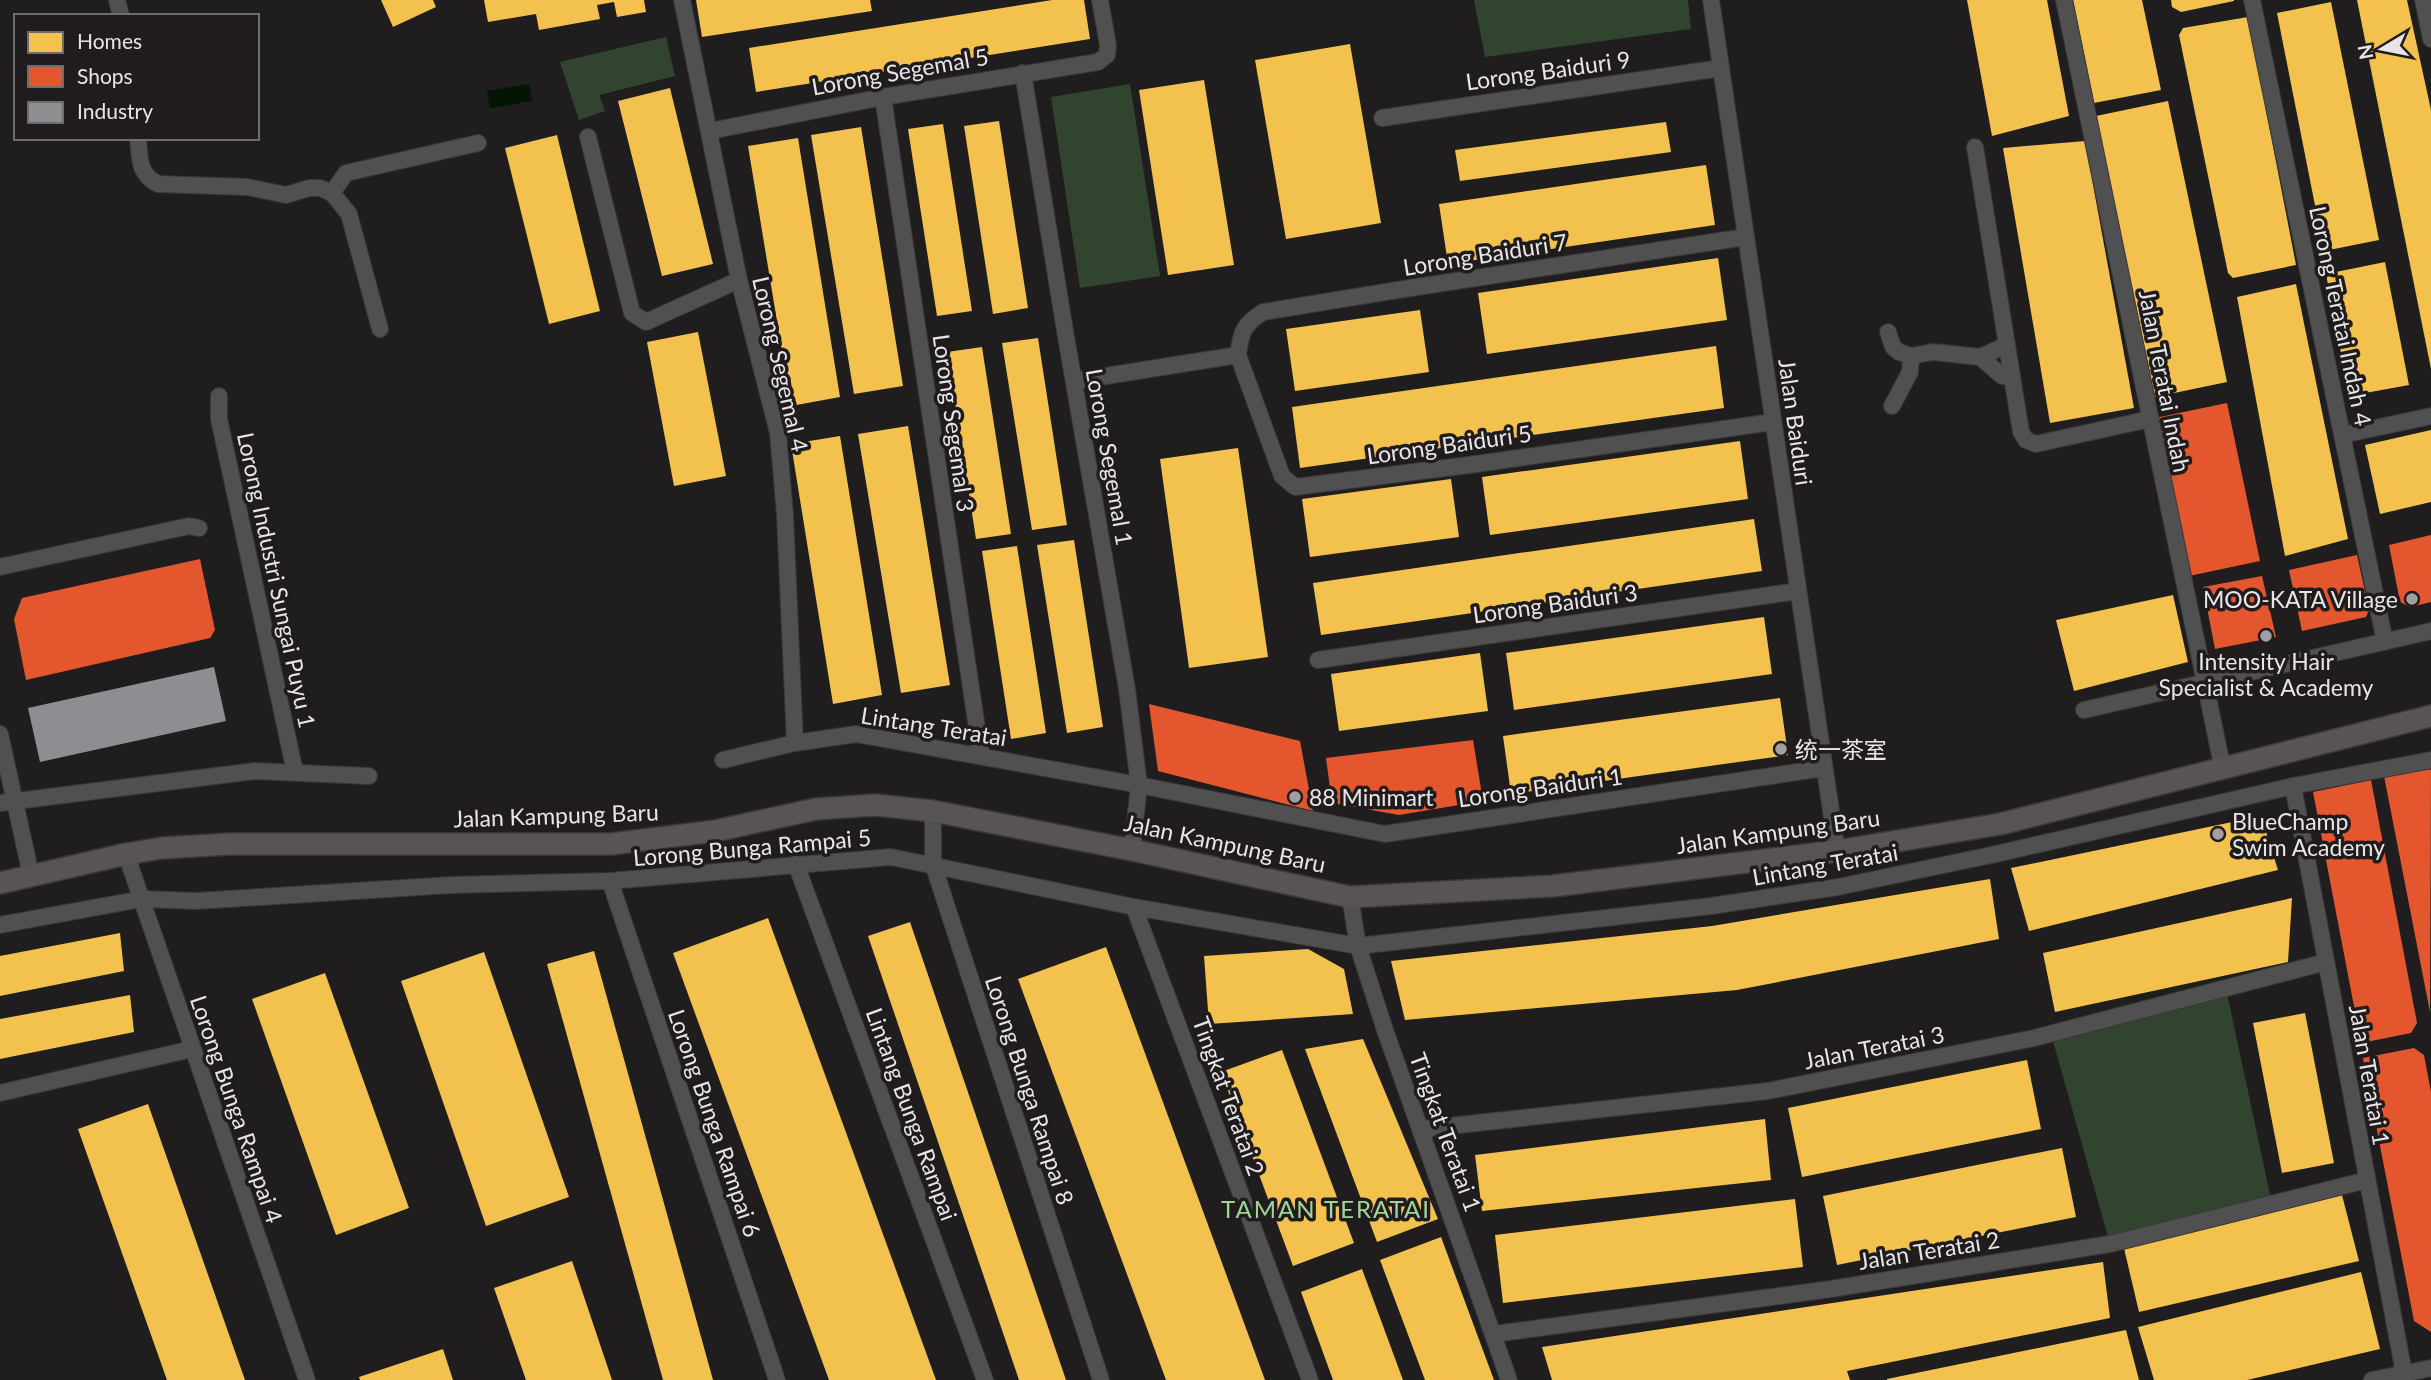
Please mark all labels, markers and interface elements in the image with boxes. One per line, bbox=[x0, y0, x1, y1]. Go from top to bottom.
legend bbox=[14, 14, 259, 140]
north arrow bbox=[2347, 14, 2417, 84]
text: Homes bbox=[77, 28, 142, 53]
street label: Lorong Segemal 5 bbox=[809, 42, 991, 100]
text: N bbox=[2352, 43, 2377, 61]
street label: Lorong Baiduri 9 bbox=[1464, 45, 1632, 95]
text: Shops bbox=[77, 63, 133, 88]
text: Industry bbox=[77, 98, 153, 123]
street label: Lorong Teratai Indah 4 bbox=[2304, 204, 2378, 428]
street label: Lorong Baiduri 7 bbox=[1401, 227, 1569, 281]
street label: Lorong Segemal 4 bbox=[747, 274, 815, 454]
street label: Jalan Teratai Indah bbox=[2134, 287, 2196, 475]
street label: Lorong Segemal 3 bbox=[928, 332, 980, 514]
street label: Jalan Baiduri bbox=[1773, 357, 1819, 487]
street label: Lorong Segemal 1 bbox=[1081, 366, 1139, 548]
street label: Lorong Baiduri 5 bbox=[1365, 419, 1533, 469]
street label: Lorong Industri Sungai Puyu 1 bbox=[232, 430, 322, 730]
street label: Lorong Baiduri 3 bbox=[1471, 578, 1639, 628]
place label: MOO-KATA Village bbox=[2203, 585, 2398, 613]
marker: MOO-KATA Village bbox=[2404, 591, 2420, 607]
marker: Intensity Hair Specialist & Academy bbox=[2258, 628, 2274, 644]
place label: Intensity Hair Specialist & Academy bbox=[2159, 647, 2374, 701]
street label: Lintang Teratai bbox=[859, 701, 1009, 751]
place label: 统一茶室 bbox=[1795, 735, 1887, 763]
marker: 统一茶室 bbox=[1773, 741, 1789, 757]
street label: Lorong Baiduri 1 bbox=[1456, 762, 1624, 812]
place label: 88 Minimart bbox=[1309, 783, 1434, 811]
marker: 88 Minimart bbox=[1287, 789, 1303, 805]
street label: Jalan Kampung Baru bbox=[453, 797, 659, 833]
street label: Jalan Kampung Baru bbox=[1674, 803, 1882, 859]
place label: BlueChamp Swim Academy bbox=[2232, 807, 2385, 861]
street label: Jalan Kampung Baru bbox=[1122, 808, 1328, 878]
street label: Lorong Bunga Rampai 5 bbox=[632, 823, 872, 871]
marker: BlueChamp Swim Academy bbox=[2210, 826, 2226, 842]
street label: Lintang Teratai bbox=[1750, 837, 1900, 891]
street label: Lorong Bunga Rampai 8 bbox=[980, 972, 1080, 1208]
street label: Lorong Bunga Rampai 4 bbox=[185, 992, 289, 1226]
street label: Jalan Teratai 1 bbox=[2344, 1002, 2396, 1148]
street label: Lintang Bunga Rampai bbox=[860, 1004, 964, 1224]
street label: Lorong Bunga Rampai 6 bbox=[663, 1006, 767, 1240]
street label: Tingkat Teratai 2 bbox=[1187, 1013, 1271, 1179]
street label: Jalan Teratai 3 bbox=[1801, 1020, 1947, 1074]
street label: Tingkat Teratai 1 bbox=[1404, 1049, 1488, 1215]
district label: TAMAN TERATAI bbox=[1221, 1194, 1431, 1223]
street label: Jalan Teratai 2 bbox=[1856, 1225, 2002, 1275]

